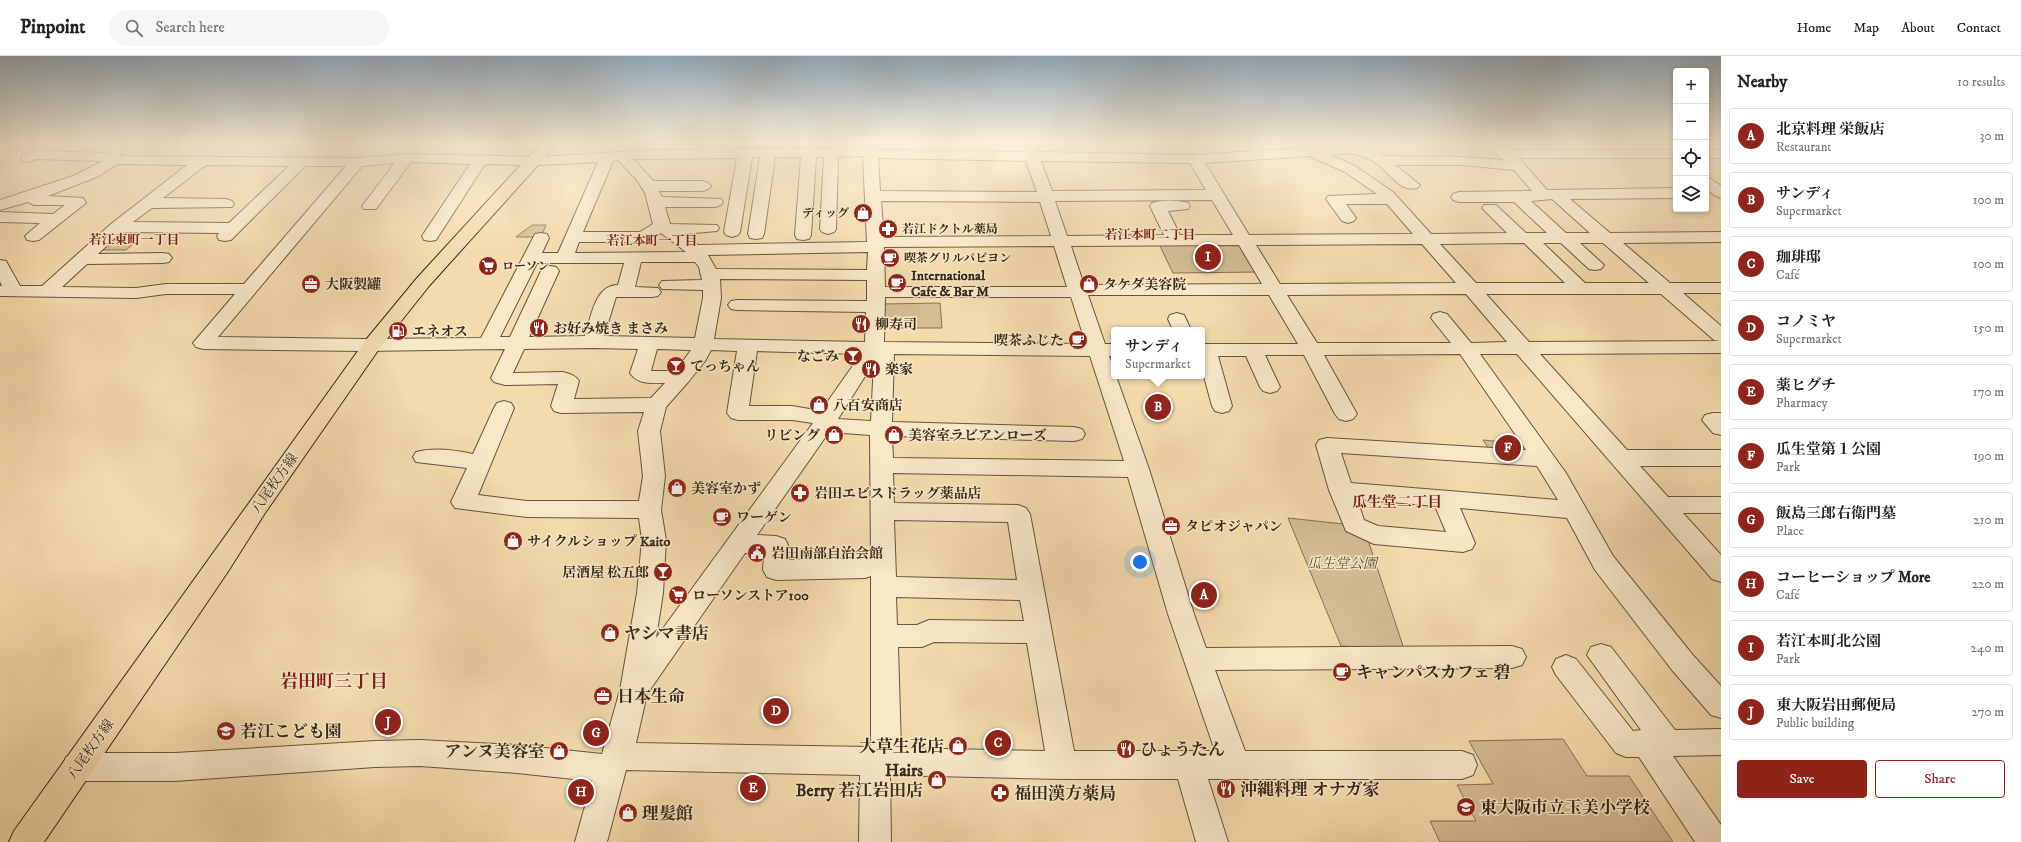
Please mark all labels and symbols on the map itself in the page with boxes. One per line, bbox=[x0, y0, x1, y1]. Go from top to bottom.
shop icon: ディッグ bbox=[852, 202, 874, 224]
place label: ディッグ bbox=[802, 206, 849, 221]
pharmacy icon: 若江ドクトル薬局 bbox=[877, 218, 899, 240]
place label: 若江ドクトル薬局 bbox=[902, 222, 998, 237]
district label: 若江本町二丁目 bbox=[1104, 227, 1196, 243]
district label: 若江東町一丁目 bbox=[88, 232, 180, 248]
district label: 若江本町一丁目 bbox=[606, 233, 698, 249]
pin: I bbox=[1195, 242, 1221, 272]
cafe icon: 喫茶グリルパピヨン bbox=[879, 247, 901, 269]
place label: 喫茶グリルパピヨン bbox=[904, 251, 1011, 266]
supermarket icon: ローソン bbox=[477, 255, 499, 277]
place label: ローソン bbox=[502, 259, 550, 274]
place label: International Cafe & Bar M bbox=[911, 267, 989, 301]
cafe icon: International Cafe & Bar M bbox=[886, 272, 908, 294]
office icon: 大阪製罐 bbox=[300, 273, 322, 295]
shop icon: タケダ美容院 bbox=[1078, 273, 1100, 295]
place label: 大阪製罐 bbox=[325, 276, 381, 294]
place label: タケダ美容院 bbox=[1103, 276, 1186, 294]
restaurant icon: 柳寿司 bbox=[850, 313, 872, 335]
place label: 柳寿司 bbox=[875, 316, 917, 334]
restaurant icon: お好み焼き まさみ bbox=[528, 317, 550, 339]
fuel station icon: エネオス bbox=[387, 320, 409, 342]
place label: お好み焼き まさみ bbox=[553, 320, 668, 338]
place label: エネオス bbox=[412, 323, 468, 341]
cafe icon: 喫茶ふじた bbox=[1067, 329, 1089, 351]
place label: 喫茶ふじた bbox=[994, 332, 1064, 350]
bar icon: なごみ bbox=[842, 345, 864, 367]
place label: なごみ bbox=[797, 348, 839, 366]
bar icon: てっちゃん bbox=[665, 355, 687, 377]
place label: てっちゃん bbox=[690, 358, 760, 376]
restaurant icon: 楽家 bbox=[860, 358, 882, 380]
place label: 楽家 bbox=[885, 361, 913, 379]
pin: B bbox=[1145, 392, 1171, 422]
shop icon: 八百安商店 bbox=[808, 394, 830, 416]
place label: 八百安商店 bbox=[833, 397, 903, 415]
shop icon: リビング bbox=[823, 424, 845, 446]
shop icon: 美容室ラビアンローズ bbox=[883, 424, 905, 446]
place label: リビング bbox=[764, 427, 820, 445]
place label: 美容室ラビアンローズ bbox=[908, 427, 1047, 445]
pin: F bbox=[1495, 433, 1521, 463]
street label: 八尾枚方線 bbox=[247, 450, 302, 517]
shop icon: 美容室かず bbox=[666, 477, 688, 499]
place label: 美容室かず bbox=[691, 480, 761, 498]
pharmacy icon: 岩田エビスドラッグ薬品店 bbox=[789, 482, 811, 504]
place label: 岩田エビスドラッグ薬品店 bbox=[814, 485, 982, 503]
district label: 瓜生堂二丁目 bbox=[1352, 493, 1442, 512]
cafe icon: ワーゲン bbox=[711, 506, 733, 528]
place label: ワーゲン bbox=[736, 509, 792, 527]
office icon: タピオジャパン bbox=[1160, 515, 1182, 537]
place label: タピオジャパン bbox=[1185, 518, 1283, 536]
shop icon: サイクルショップ Kaito bbox=[502, 530, 524, 552]
place label: サイクルショップ Kaito bbox=[527, 533, 671, 551]
public building icon: 岩田南部自治会館 bbox=[746, 542, 768, 564]
place label: 岩田南部自治会館 bbox=[771, 545, 883, 563]
your location bbox=[1130, 552, 1150, 572]
park label: 瓜生堂公園 bbox=[1307, 555, 1379, 573]
bar icon: 居酒屋 松五郎 bbox=[652, 561, 674, 583]
place label: 居酒屋 松五郎 bbox=[562, 564, 649, 582]
pin: A bbox=[1191, 580, 1217, 610]
supermarket icon: ローソンストア100 bbox=[667, 584, 689, 606]
place label: ローソンストア100 bbox=[692, 587, 809, 605]
shop icon: ヤシマ書店 bbox=[599, 622, 621, 644]
place label: ヤシマ書店 bbox=[624, 623, 709, 645]
cafe icon: キャンパスカフェ 碧 bbox=[1331, 661, 1353, 683]
place label: キャンパスカフェ 碧 bbox=[1356, 662, 1511, 684]
district label: 岩田町三丁目 bbox=[280, 671, 388, 693]
office icon: 日本生命 bbox=[592, 685, 614, 707]
place label: 日本生命 bbox=[617, 686, 685, 708]
pin: D bbox=[763, 696, 789, 726]
pin: J bbox=[375, 707, 401, 737]
street label: 八尾枚方線 bbox=[63, 716, 118, 783]
pin: G bbox=[583, 718, 609, 748]
school or university icon: 若江こども園 bbox=[215, 720, 237, 742]
place label: 若江こども園 bbox=[240, 721, 342, 743]
pin: C bbox=[985, 728, 1011, 758]
shop icon: 大草生花店 bbox=[947, 735, 969, 757]
place label: 大草生花店 bbox=[859, 736, 944, 758]
restaurant icon: ひょうたん bbox=[1115, 738, 1137, 760]
place label: ひょうたん bbox=[1140, 739, 1225, 761]
shop icon: アンヌ美容室 bbox=[548, 740, 570, 762]
place label: アンヌ美容室 bbox=[444, 741, 545, 763]
place label: Hairs Berry 若江岩田店 bbox=[796, 760, 923, 802]
shop icon: Hairs Berry 若江岩田店 bbox=[926, 769, 948, 791]
pin: E bbox=[740, 773, 766, 803]
pin: H bbox=[568, 777, 594, 807]
restaurant icon: 沖縄料理 オナガ家 bbox=[1215, 778, 1237, 800]
place label: 沖縄料理 オナガ家 bbox=[1240, 779, 1379, 801]
pharmacy icon: 福田漢方薬局 bbox=[989, 782, 1011, 804]
place label: 福田漢方薬局 bbox=[1014, 783, 1116, 805]
school or university icon: 東大阪市立玉美小学校 bbox=[1455, 796, 1477, 818]
place label: 東大阪市立玉美小学校 bbox=[1480, 797, 1650, 819]
shop icon: 理髪館 bbox=[617, 802, 639, 824]
place label: 理髪館 bbox=[642, 803, 693, 825]

